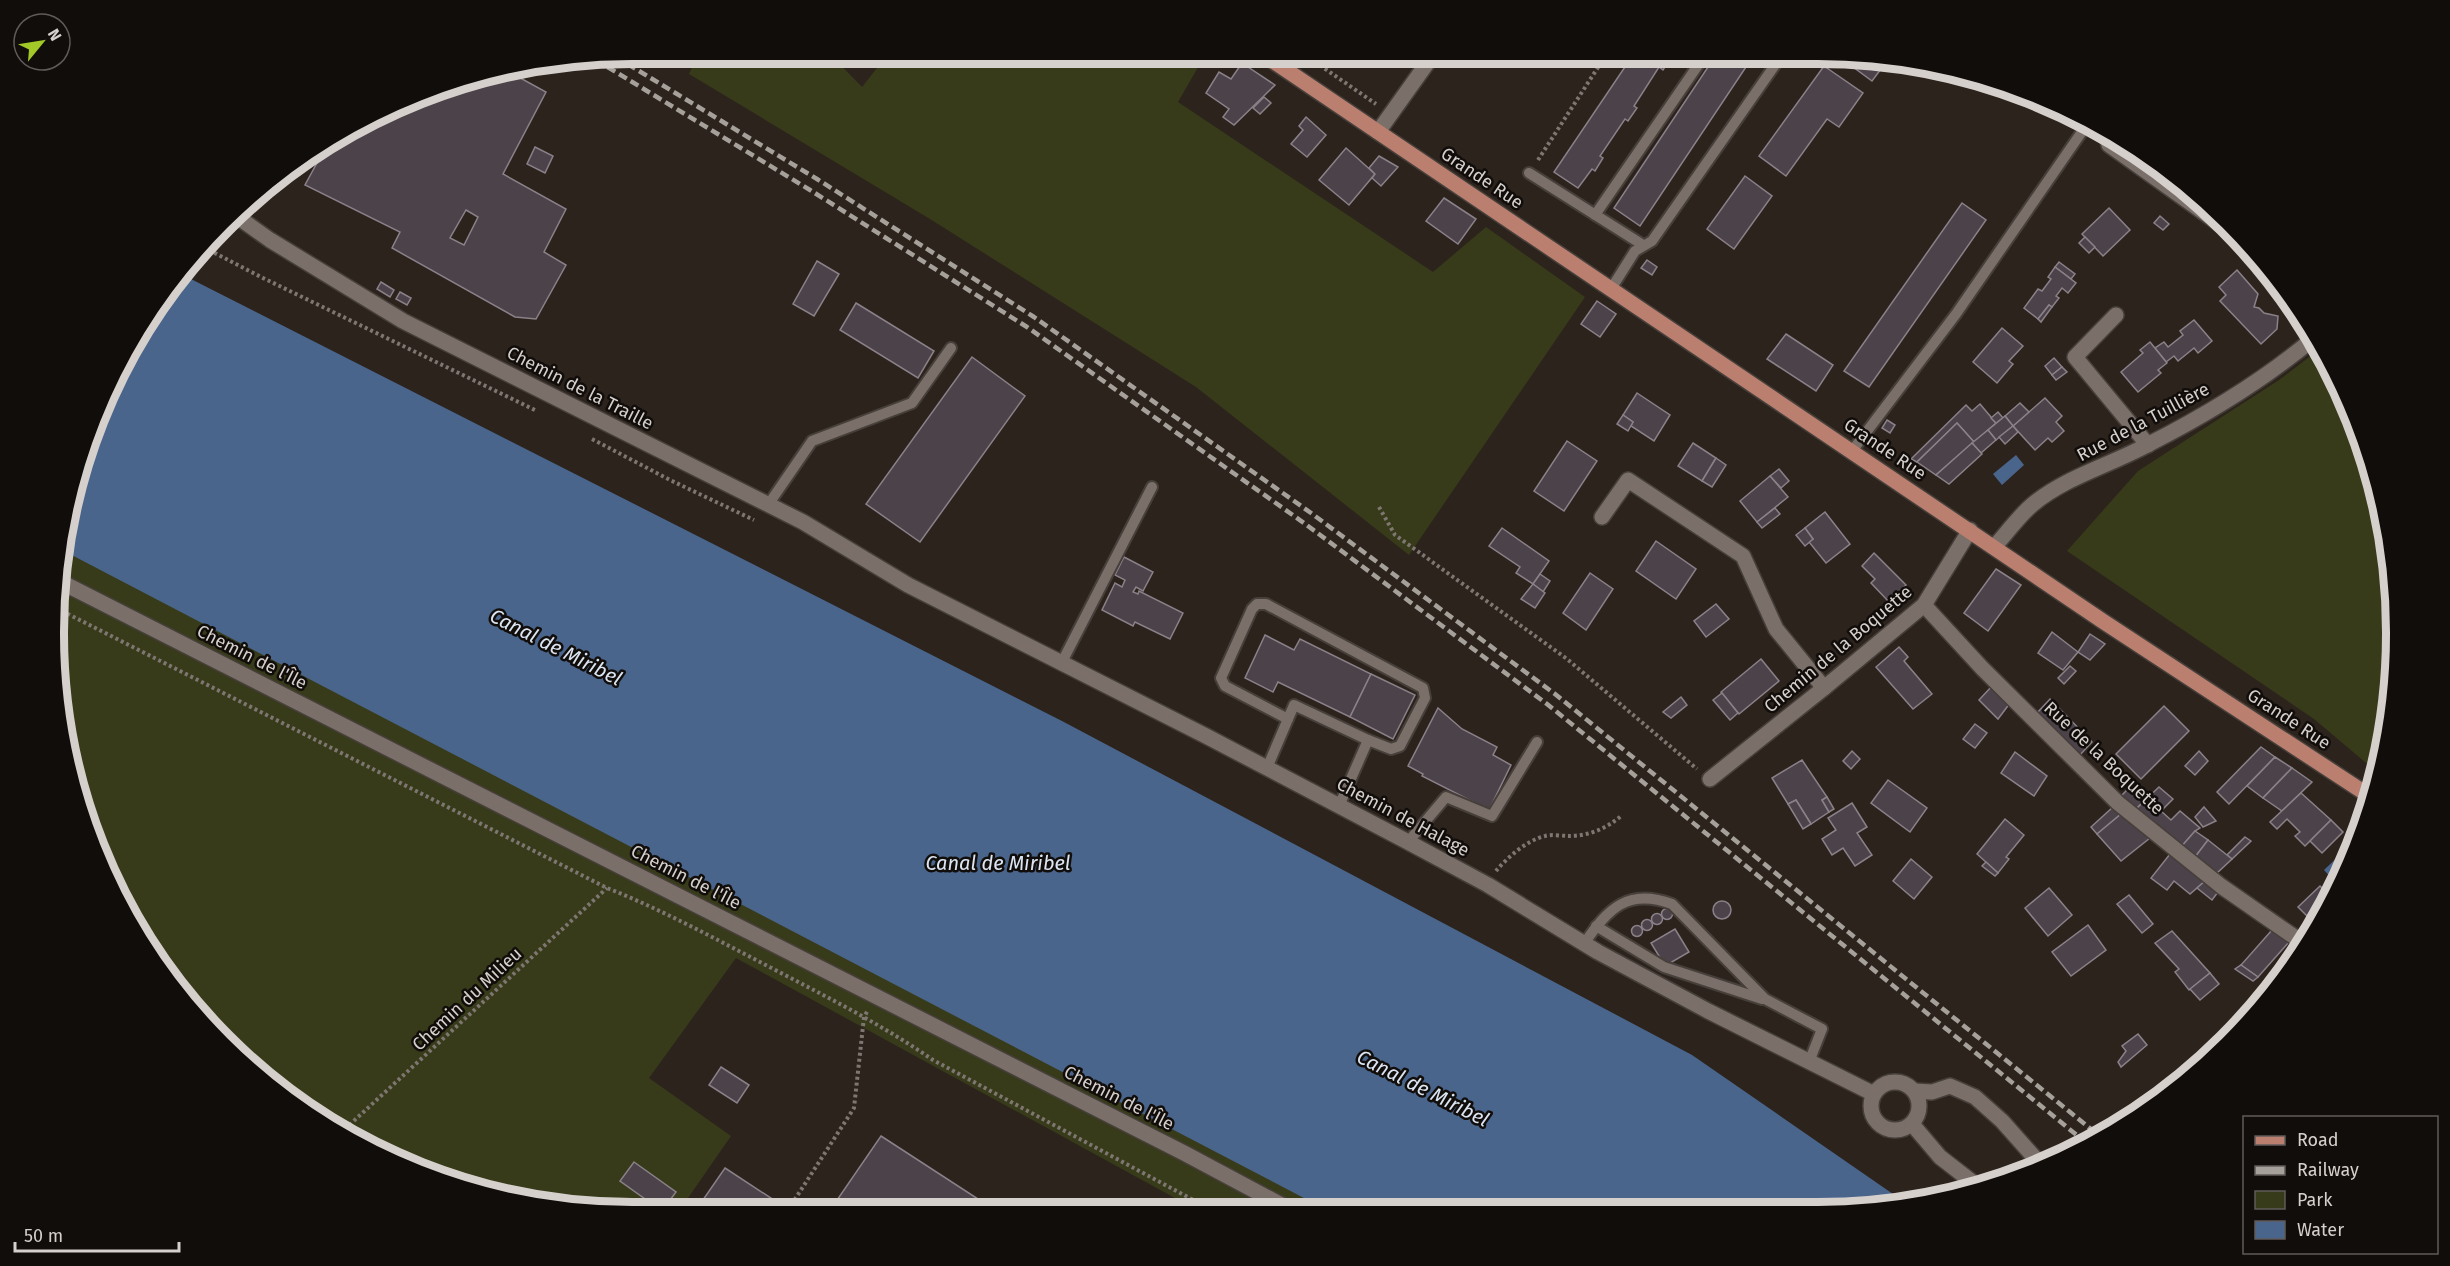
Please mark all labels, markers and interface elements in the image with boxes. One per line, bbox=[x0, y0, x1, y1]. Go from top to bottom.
north arrow bbox=[12, 12, 72, 72]
text: N bbox=[44, 25, 65, 44]
street label: Grande Rue bbox=[1437, 142, 1527, 214]
street label: Chemin de la Traille bbox=[503, 342, 657, 434]
street label: Rue de la Tuillière bbox=[2073, 378, 2213, 466]
street label: Grande Rue bbox=[1840, 413, 1930, 485]
street label: Chemin de la Boquette bbox=[1760, 581, 1916, 717]
water label: Canal de Miribel bbox=[486, 603, 626, 691]
street label: Chemin de l'Île bbox=[193, 620, 311, 694]
street label: Grande Rue bbox=[2243, 684, 2335, 754]
street label: Rue de la Boquette bbox=[2039, 697, 2169, 819]
street label: Chemin de Halage bbox=[1333, 773, 1473, 861]
street label: Chemin de l'Île bbox=[627, 840, 745, 914]
water label: Canal de Miribel bbox=[925, 851, 1071, 875]
street label: Chemin du Milieu bbox=[408, 943, 526, 1055]
water label: Canal de Miribel bbox=[1353, 1044, 1493, 1132]
street label: Chemin de l'Île bbox=[1060, 1061, 1178, 1135]
legend bbox=[2243, 1116, 2438, 1254]
text: Road bbox=[2297, 1129, 2339, 1151]
text: Railway bbox=[2297, 1159, 2359, 1181]
text: Park bbox=[2297, 1189, 2333, 1211]
scale bar bbox=[15, 1215, 178, 1253]
text: Water bbox=[2297, 1219, 2344, 1241]
text: 50 m bbox=[24, 1225, 63, 1247]

